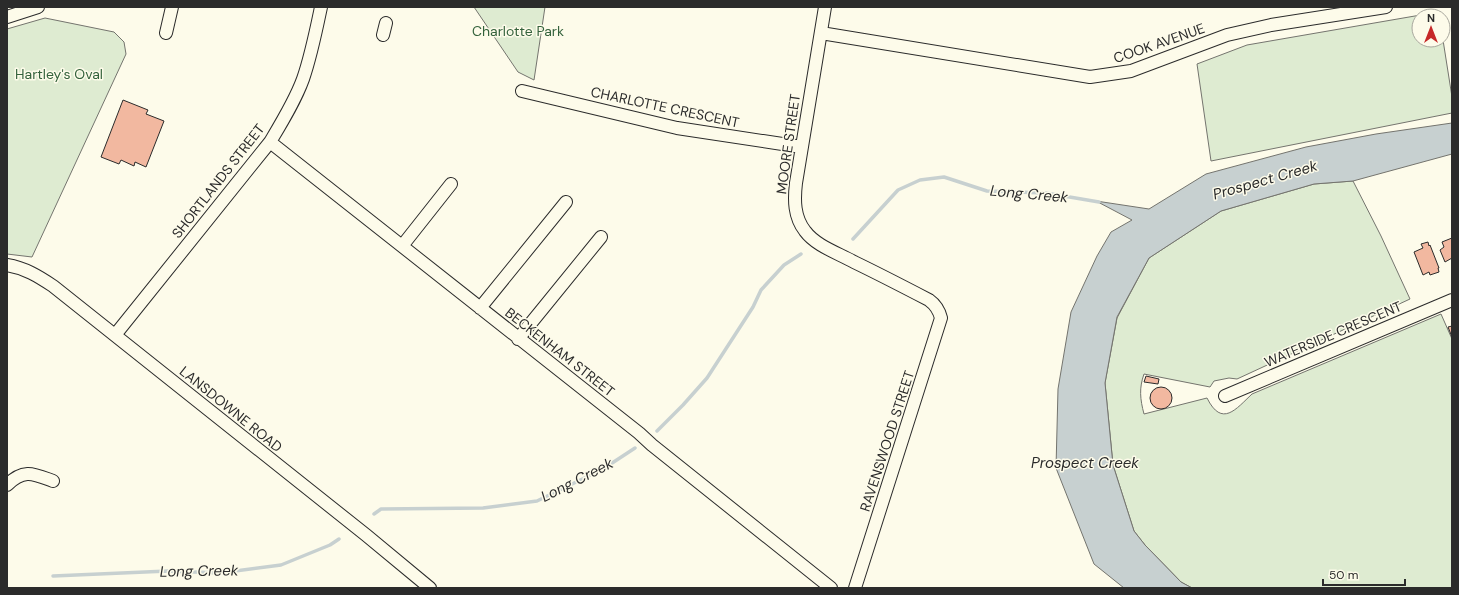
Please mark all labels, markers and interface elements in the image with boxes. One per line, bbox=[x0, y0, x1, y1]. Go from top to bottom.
north arrow bbox=[1411, 8, 1451, 48]
text: N bbox=[1427, 11, 1435, 25]
street label: COOK AVENUE bbox=[1111, 19, 1207, 67]
park label: Charlotte Park bbox=[472, 22, 564, 40]
park label: Hartley's Oval bbox=[15, 65, 103, 83]
street label: CHARLOTTE CRESCENT bbox=[589, 82, 741, 132]
street label: MOORE STREET bbox=[772, 93, 804, 195]
street label: SHORTLANDS STREET bbox=[168, 120, 268, 242]
water label: Prospect Creek bbox=[1210, 155, 1320, 204]
water label: Long Creek bbox=[989, 181, 1069, 207]
street label: WATERSIDE CRESCENT bbox=[1262, 297, 1404, 371]
street label: BECKENHAM STREET bbox=[502, 304, 619, 400]
street label: LANSDOWNE ROAD bbox=[176, 362, 286, 456]
street label: RAVENSWOOD STREET bbox=[856, 368, 918, 514]
water label: Long Creek bbox=[537, 453, 617, 507]
water label: Prospect Creek bbox=[1031, 453, 1139, 473]
water label: Long Creek bbox=[160, 560, 239, 582]
scale bar bbox=[1323, 561, 1405, 587]
text: 50 m bbox=[1329, 567, 1358, 583]

